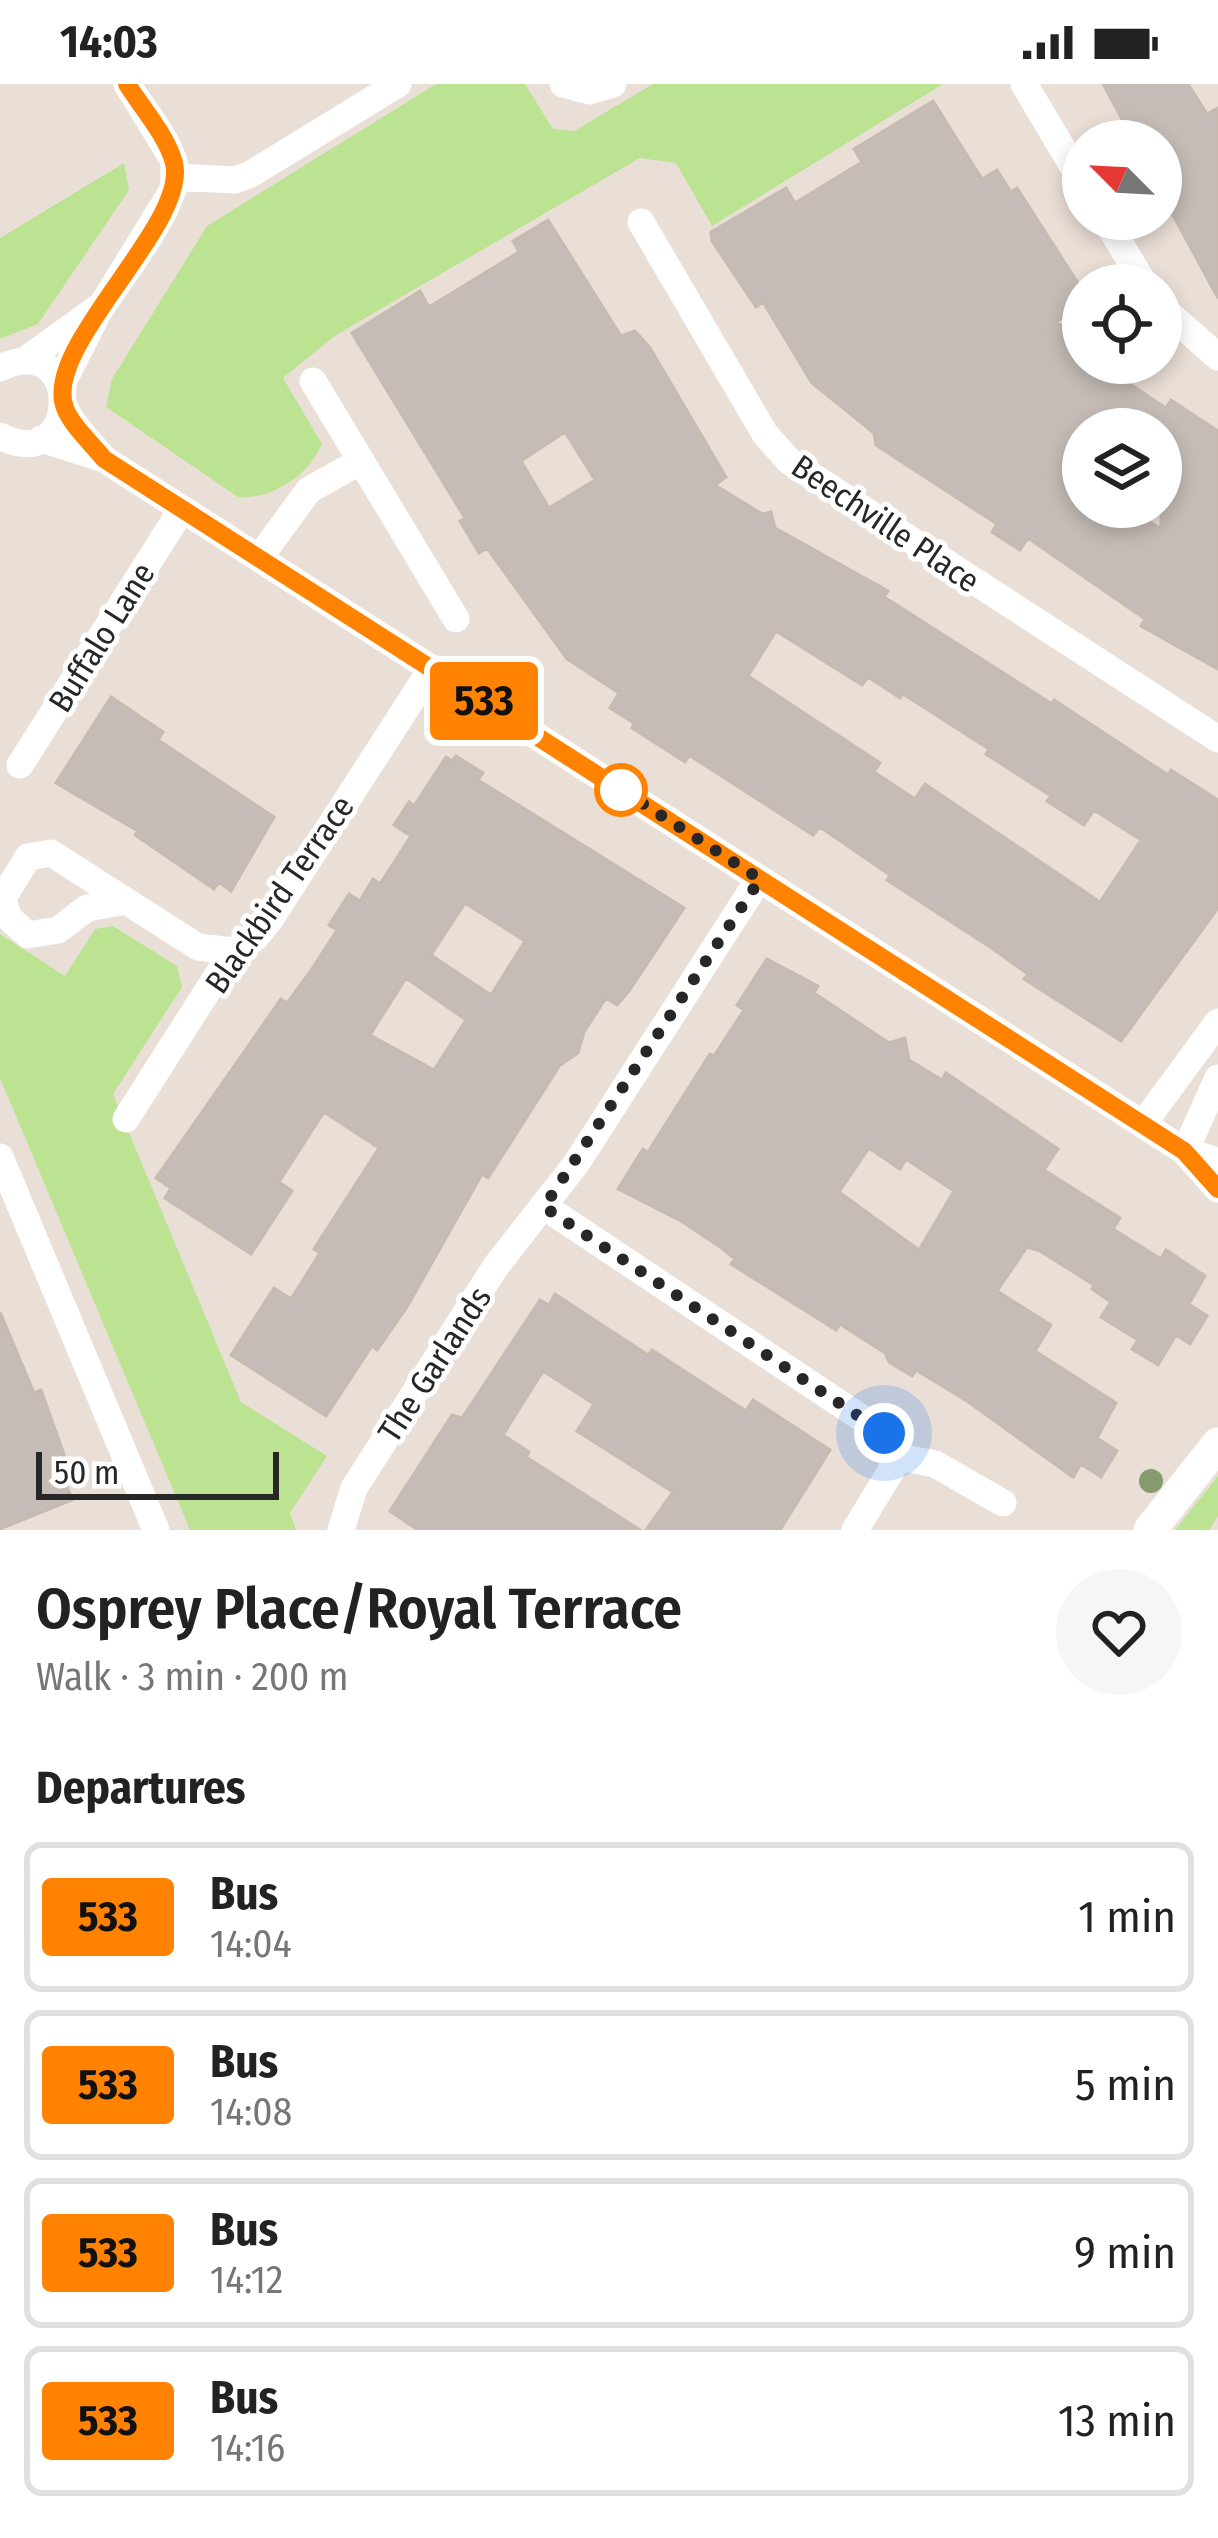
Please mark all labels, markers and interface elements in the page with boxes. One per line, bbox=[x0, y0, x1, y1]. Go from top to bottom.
text: 14:03 bbox=[60, 15, 158, 69]
north arrow bbox=[1062, 120, 1182, 240]
map controls bbox=[1062, 120, 1182, 528]
button: locate bbox=[1062, 264, 1182, 384]
button: layers bbox=[1062, 408, 1182, 528]
street label: Beechville Place bbox=[784, 446, 987, 601]
street label: Buffalo Lane bbox=[40, 555, 163, 720]
line badge: 533 bbox=[415, 662, 553, 740]
text: 533 bbox=[454, 676, 514, 726]
unlabelled marker bbox=[596, 765, 646, 815]
street label: Blackbird Terrace bbox=[197, 788, 363, 1001]
street label: The Garlands bbox=[370, 1279, 500, 1450]
your location bbox=[854, 1403, 914, 1463]
scale bar bbox=[36, 1446, 279, 1499]
text: 50 m bbox=[54, 1453, 119, 1493]
button: heart bbox=[1056, 1569, 1182, 1695]
text: Osprey Place/Royal Terrace bbox=[36, 1575, 682, 1643]
text: Walk · 3 min · 200 m bbox=[36, 1654, 349, 1700]
text: Departures bbox=[36, 1761, 245, 1815]
text: Bus bbox=[210, 1867, 278, 1921]
text: 1 min bbox=[1078, 1890, 1176, 1944]
text: 533 bbox=[78, 1892, 138, 1942]
text: 14:04 bbox=[210, 1921, 292, 1967]
text: Bus bbox=[210, 2035, 278, 2089]
text: 5 min bbox=[1075, 2058, 1176, 2112]
text: 533 bbox=[78, 2060, 138, 2110]
text: 14:08 bbox=[210, 2089, 292, 2135]
text: Bus bbox=[210, 2203, 278, 2257]
text: 9 min bbox=[1074, 2226, 1176, 2280]
text: 533 bbox=[78, 2228, 138, 2278]
text: 14:12 bbox=[210, 2257, 283, 2303]
text: Bus bbox=[210, 2371, 278, 2425]
text: 13 min bbox=[1058, 2394, 1176, 2448]
text: 533 bbox=[78, 2396, 138, 2446]
text: 14:16 bbox=[210, 2425, 285, 2471]

